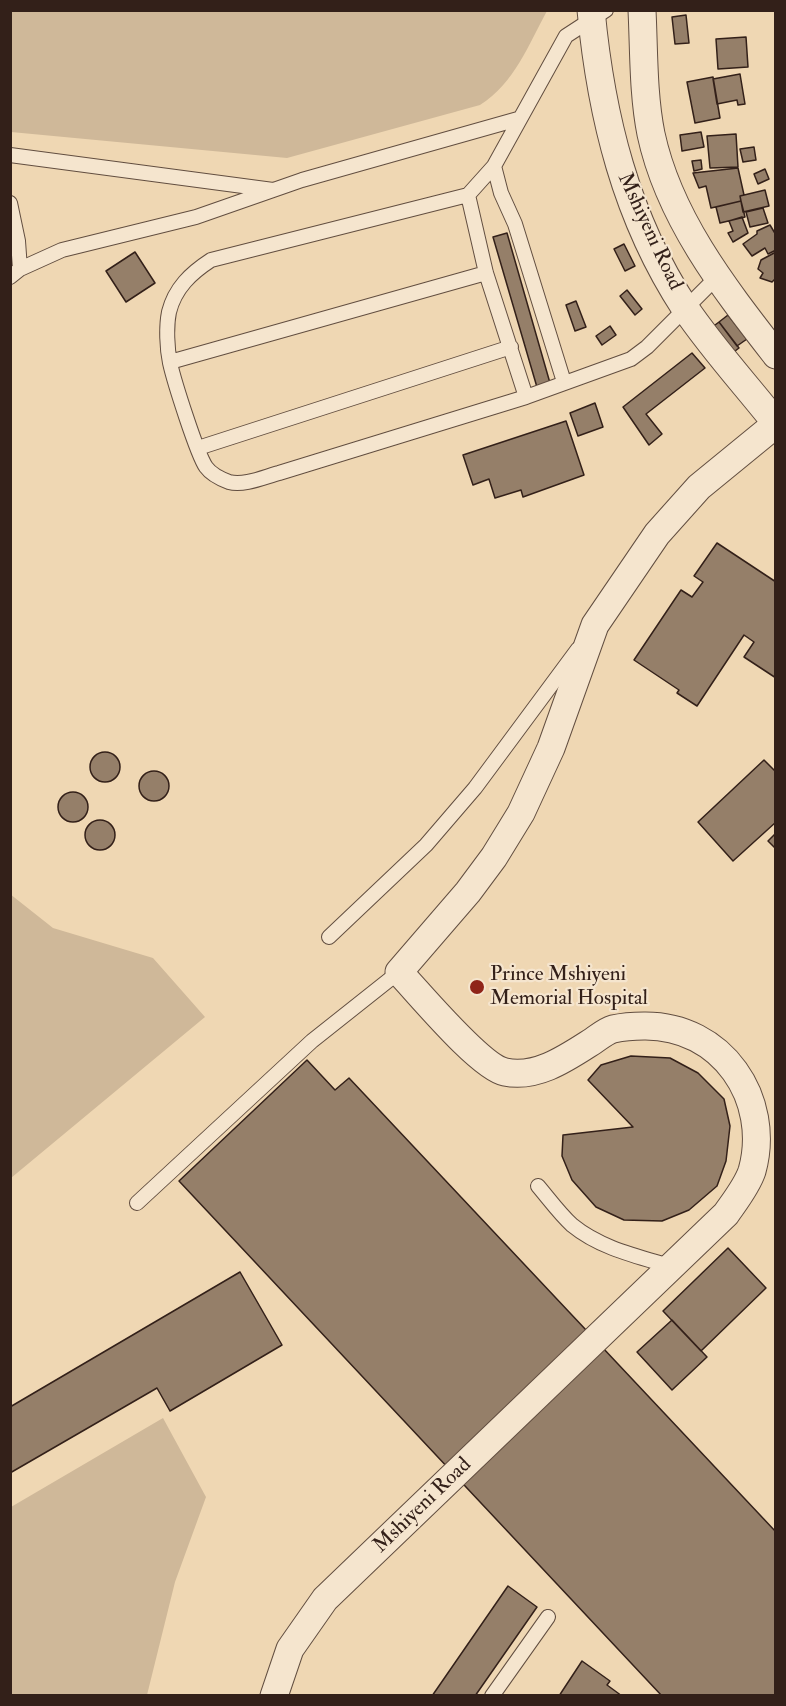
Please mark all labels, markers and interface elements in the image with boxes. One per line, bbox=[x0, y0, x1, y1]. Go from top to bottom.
street label: Mshiyeni Road bbox=[611, 169, 687, 295]
place label: Prince Mshiyeni Memorial Hospital bbox=[490, 962, 648, 1012]
marker: Prince Mshiyeni Memorial Hospital bbox=[468, 978, 486, 996]
street label: Mshiyeni Road bbox=[369, 1453, 477, 1559]

